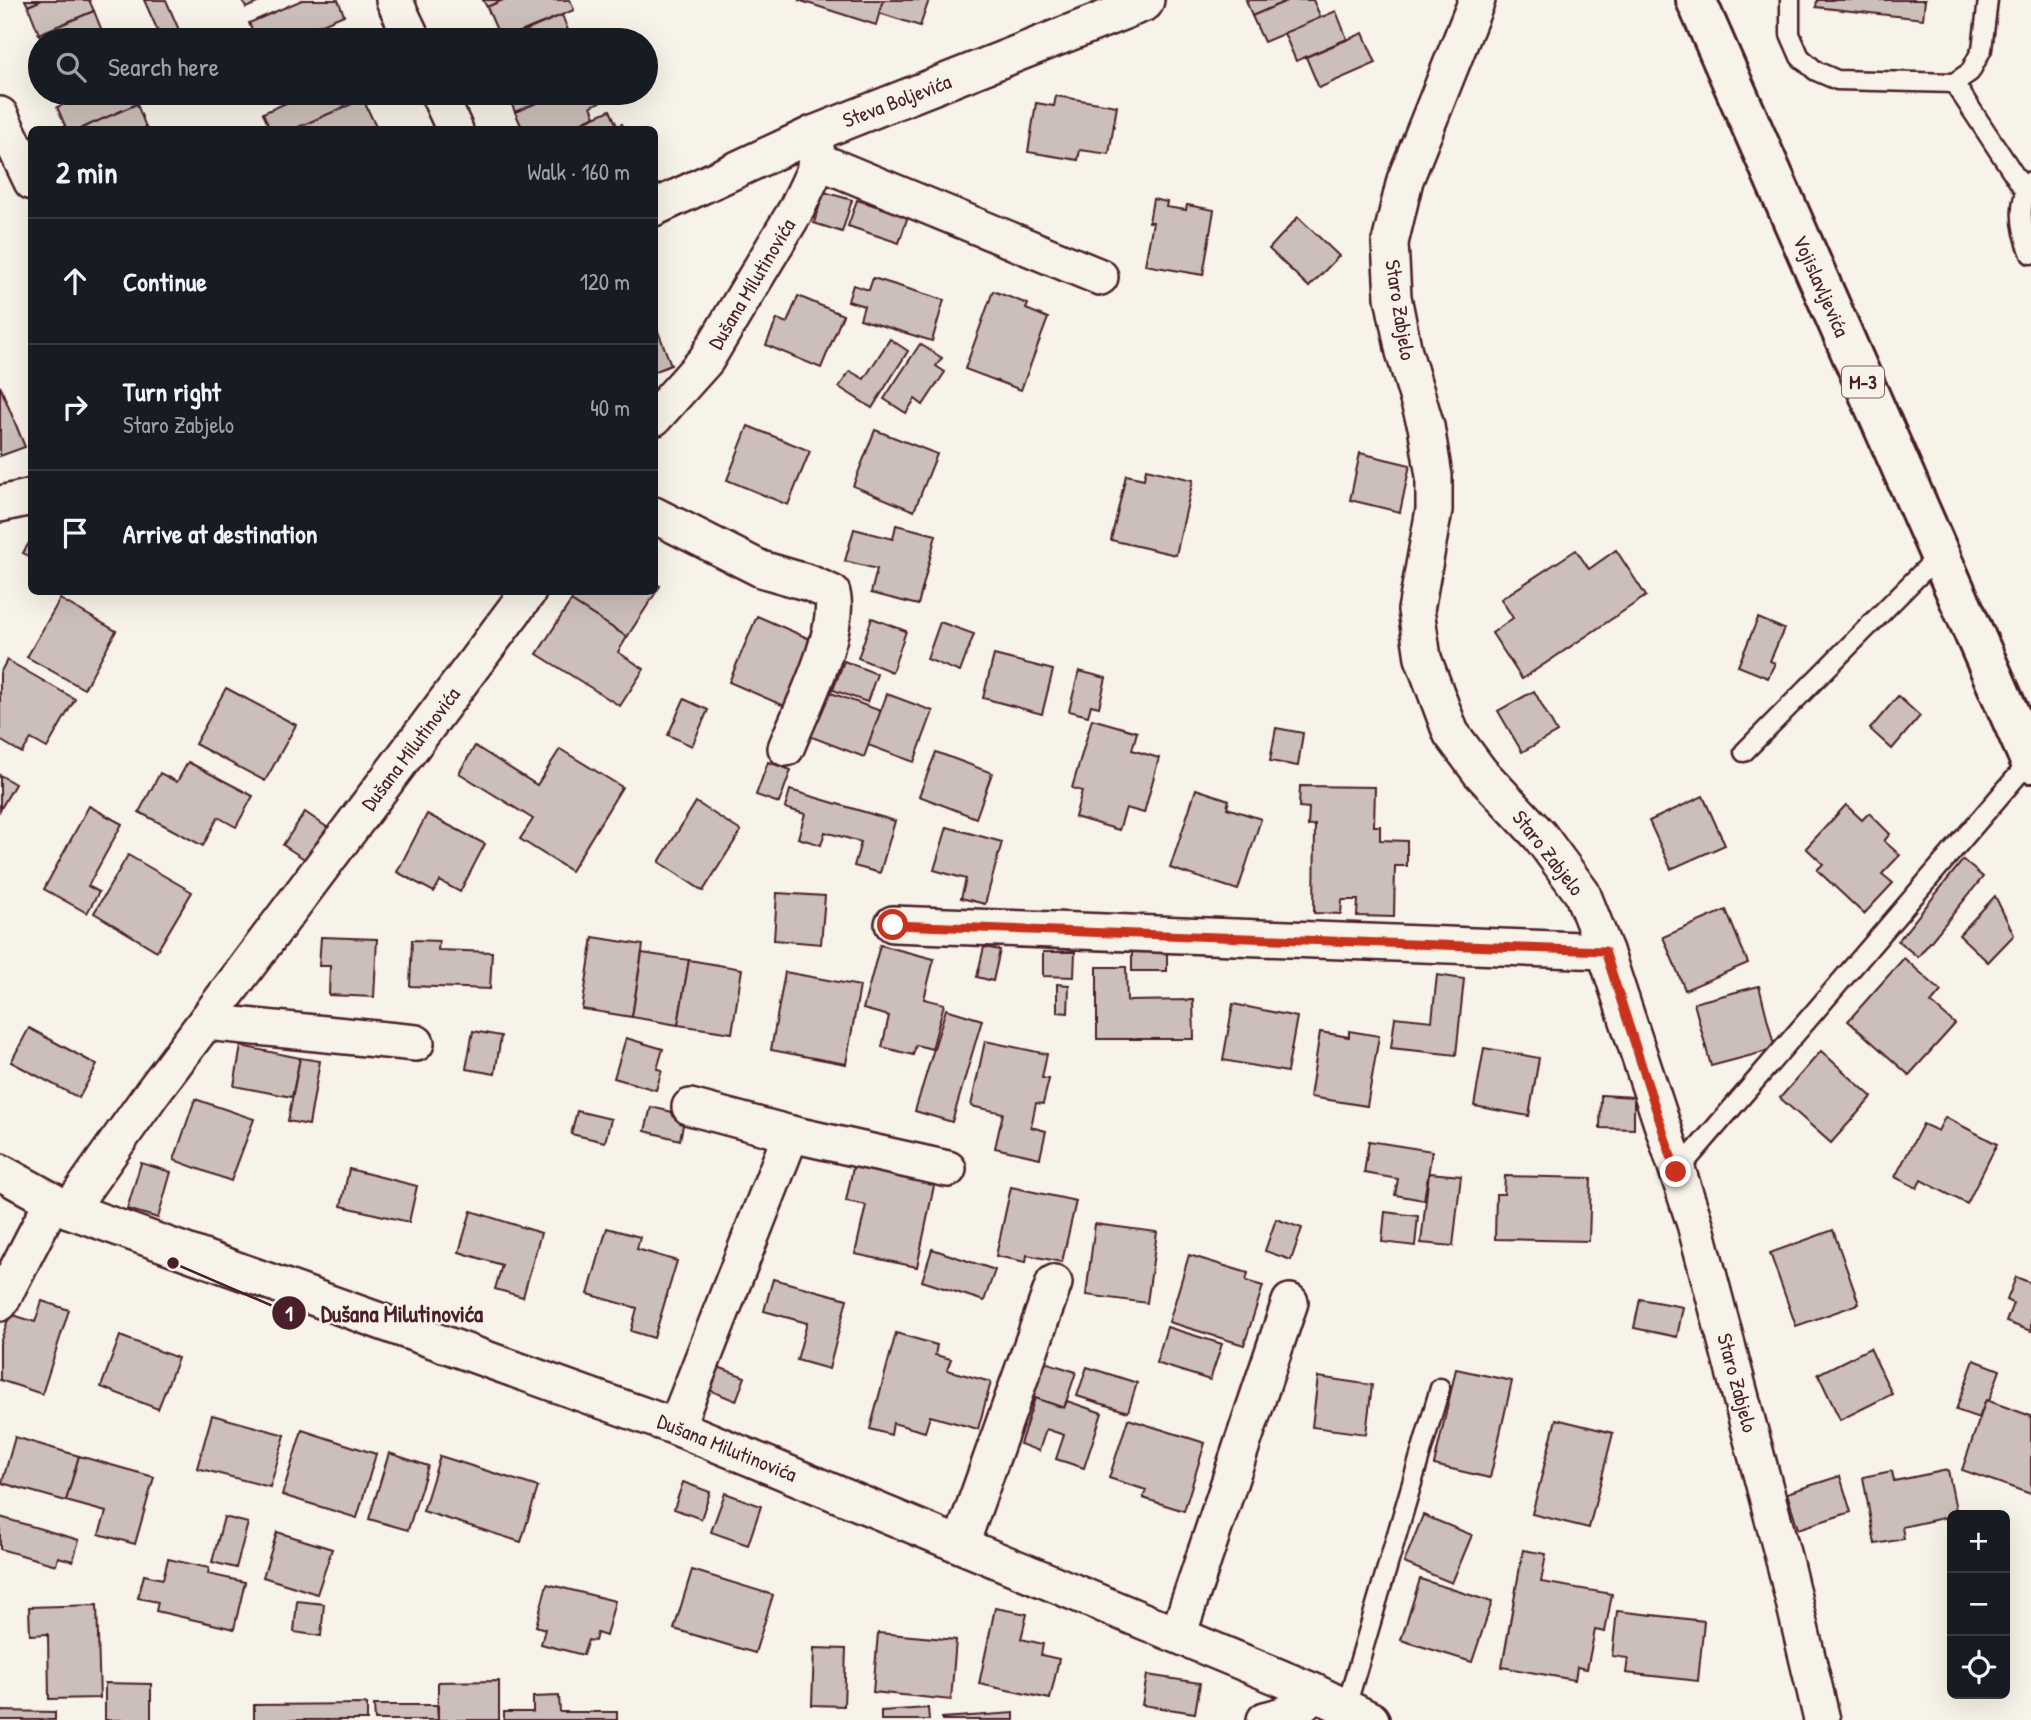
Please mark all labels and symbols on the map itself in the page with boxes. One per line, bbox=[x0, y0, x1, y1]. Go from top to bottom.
street label: Steva Boljevića bbox=[838, 67, 955, 135]
street label: Dušana Milutinovića bbox=[701, 213, 802, 355]
street label: Vojislavljevića bbox=[1786, 230, 1857, 341]
street label: Staro Zabjelo bbox=[1378, 258, 1423, 362]
road number: M-3 bbox=[1842, 366, 1884, 398]
street label: Dušana Milutinovića bbox=[355, 681, 467, 816]
street label: Staro Zabjelo bbox=[1506, 804, 1591, 902]
route start bbox=[877, 909, 908, 940]
route end bbox=[1660, 1156, 1691, 1187]
callout: Dušana Milutinovića bbox=[272, 1291, 497, 1335]
text: Dušana Milutinovića bbox=[321, 1298, 483, 1329]
text: 1 bbox=[285, 1299, 293, 1328]
street label: Staro Zabjelo bbox=[1710, 1330, 1765, 1436]
street label: Dušana Milutinovića bbox=[653, 1406, 801, 1489]

